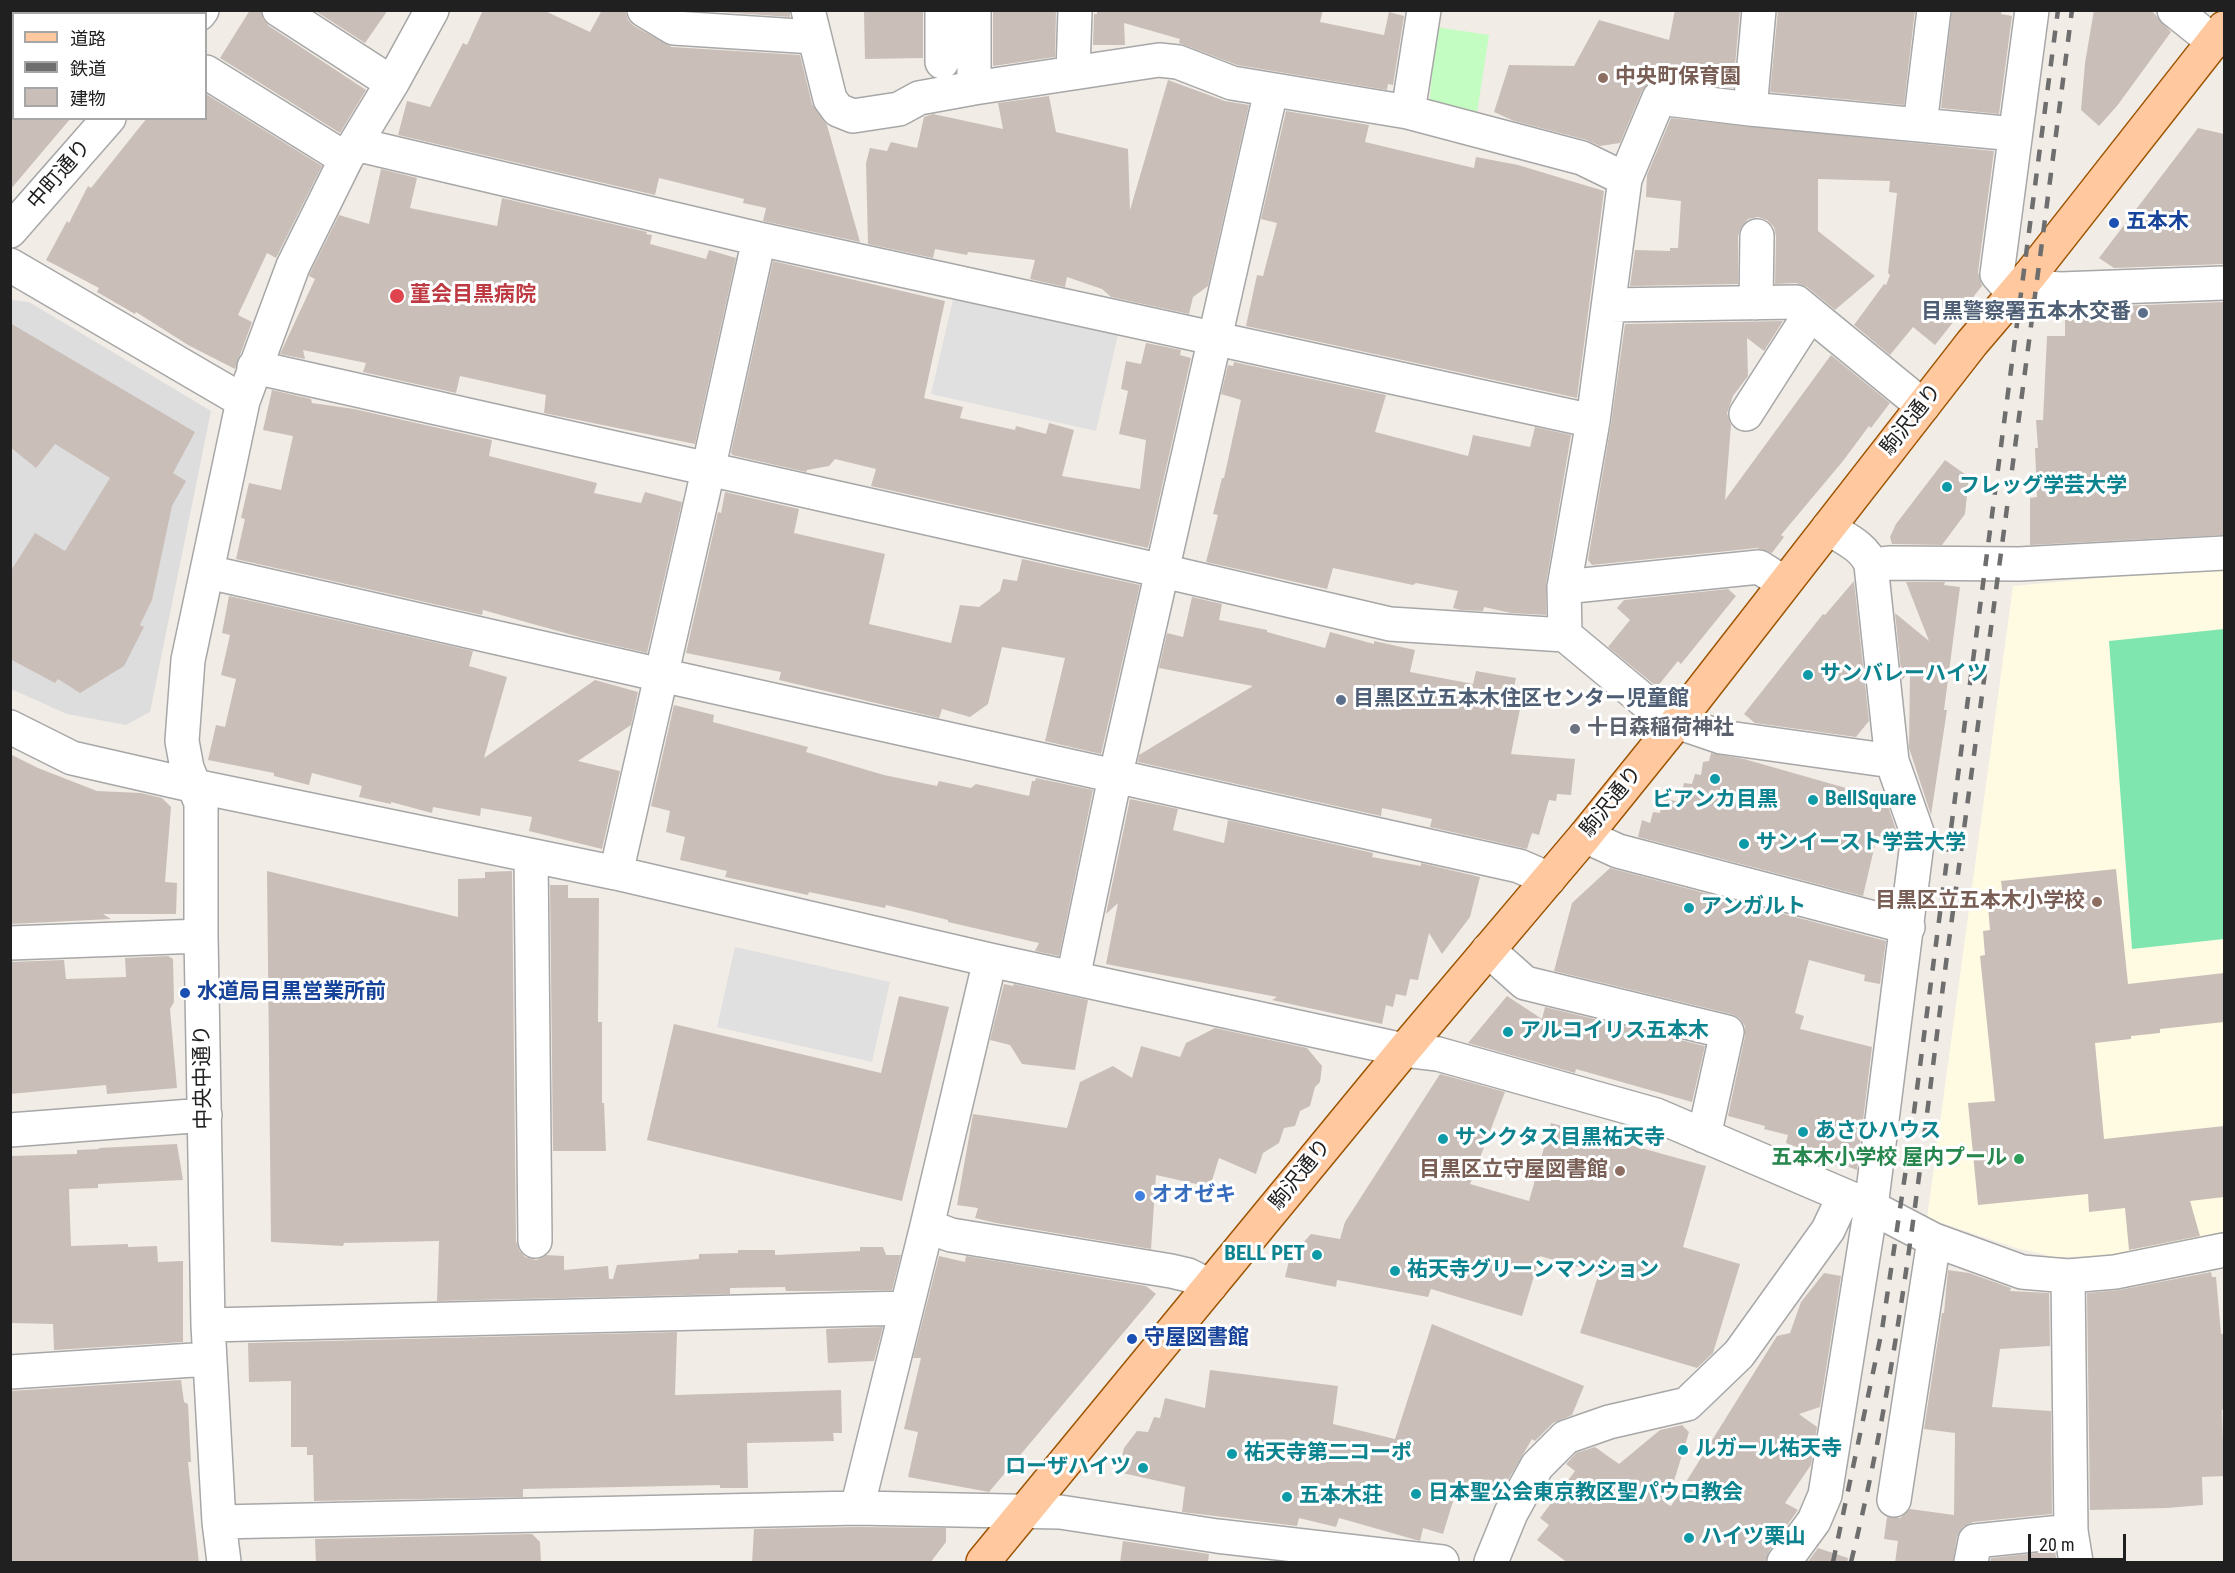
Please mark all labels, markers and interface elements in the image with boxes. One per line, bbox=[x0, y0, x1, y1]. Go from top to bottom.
legend bbox=[12, 12, 207, 120]
text: 道路 bbox=[70, 28, 106, 49]
text: 鉄道 bbox=[70, 58, 106, 79]
place label: 中央町保育園 bbox=[1615, 65, 1741, 91]
marker: 中央町保育園 bbox=[1596, 71, 1610, 85]
text: 建物 bbox=[70, 88, 106, 109]
street label: 中町通り bbox=[23, 135, 97, 215]
place label: 五本木 bbox=[2126, 210, 2189, 236]
marker: 五本木 bbox=[2107, 216, 2121, 230]
place label: 菫会目黒病院 bbox=[410, 283, 536, 309]
marker: 菫会目黒病院 bbox=[388, 287, 406, 305]
place label: 目黒警察署五本木交番 bbox=[1921, 300, 2131, 326]
marker: 目黒警察署五本木交番 bbox=[2136, 306, 2150, 320]
street label: 駒沢通り bbox=[1876, 379, 1948, 461]
place label: フレッグ学芸大学 bbox=[1959, 474, 2127, 500]
marker: フレッグ学芸大学 bbox=[1940, 480, 1954, 494]
place label: サンバレーハイツ bbox=[1820, 662, 1988, 688]
marker: サンバレーハイツ bbox=[1801, 668, 1815, 682]
place label: 目黒区立五本木住区センター児童館 bbox=[1353, 687, 1689, 713]
marker: 目黒区立五本木住区センター児童館 bbox=[1334, 693, 1348, 707]
place label: 十日森稲荷神社 bbox=[1587, 716, 1734, 742]
marker: 十日森稲荷神社 bbox=[1568, 722, 1582, 736]
street label: 駒沢通り bbox=[1576, 761, 1648, 843]
marker: ビアンカ目黒 bbox=[1708, 772, 1722, 786]
place label: BellSquare bbox=[1825, 787, 1916, 813]
place label: ビアンカ目黒 bbox=[1652, 788, 1778, 814]
marker: BellSquare bbox=[1806, 793, 1820, 807]
place label: サンイースト学芸大学 bbox=[1756, 831, 1966, 857]
marker: サンイースト学芸大学 bbox=[1737, 837, 1751, 851]
place label: 目黒区立五本木小学校 bbox=[1875, 889, 2085, 915]
place label: アンガルト bbox=[1701, 895, 1806, 921]
marker: 目黒区立五本木小学校 bbox=[2090, 895, 2104, 909]
marker: アンガルト bbox=[1682, 901, 1696, 915]
place label: 水道局目黒営業所前 bbox=[197, 980, 386, 1006]
marker: 水道局目黒営業所前 bbox=[178, 986, 192, 1000]
place label: アルコイリス五本木 bbox=[1520, 1019, 1709, 1045]
street label: 中央中通り bbox=[190, 1024, 218, 1130]
marker: アルコイリス五本木 bbox=[1501, 1025, 1515, 1039]
place label: あさひハウス bbox=[1815, 1119, 1941, 1145]
marker: あさひハウス bbox=[1796, 1125, 1810, 1139]
place label: サンクタス目黒祐天寺 bbox=[1455, 1126, 1665, 1152]
marker: サンクタス目黒祐天寺 bbox=[1436, 1132, 1450, 1146]
street label: 駒沢通り bbox=[1265, 1134, 1337, 1216]
place label: 五本木小学校 屋内プール bbox=[1771, 1146, 2007, 1172]
marker: 五本木小学校 屋内プール bbox=[2012, 1152, 2026, 1166]
place label: 目黒区立守屋図書館 bbox=[1419, 1158, 1608, 1184]
marker: 目黒区立守屋図書館 bbox=[1613, 1164, 1627, 1178]
place label: オオゼキ bbox=[1152, 1183, 1236, 1209]
marker: オオゼキ bbox=[1133, 1189, 1147, 1203]
place label: BELL PET bbox=[1224, 1242, 1305, 1268]
marker: BELL PET bbox=[1310, 1248, 1324, 1262]
place label: 祐天寺グリーンマンション bbox=[1407, 1258, 1659, 1284]
marker: 祐天寺グリーンマンション bbox=[1388, 1264, 1402, 1278]
place label: 守屋図書館 bbox=[1144, 1326, 1249, 1352]
marker: 守屋図書館 bbox=[1125, 1332, 1139, 1346]
place label: ルガール祐天寺 bbox=[1695, 1437, 1842, 1463]
place label: 祐天寺第二コーポ bbox=[1244, 1441, 1412, 1467]
marker: ルガール祐天寺 bbox=[1676, 1443, 1690, 1457]
marker: 祐天寺第二コーポ bbox=[1225, 1447, 1239, 1461]
place label: ローザハイツ bbox=[1005, 1455, 1131, 1481]
marker: ローザハイツ bbox=[1136, 1461, 1150, 1475]
place label: 日本聖公会東京教区聖パウロ教会 bbox=[1428, 1481, 1743, 1507]
place label: 五本木荘 bbox=[1299, 1484, 1383, 1510]
marker: 日本聖公会東京教区聖パウロ教会 bbox=[1409, 1487, 1423, 1501]
marker: 五本木荘 bbox=[1280, 1490, 1294, 1504]
scale bar bbox=[2031, 1522, 2128, 1560]
place label: ハイツ栗山 bbox=[1701, 1525, 1806, 1551]
marker: ハイツ栗山 bbox=[1682, 1531, 1696, 1545]
text: 20 m bbox=[2039, 1534, 2074, 1555]

